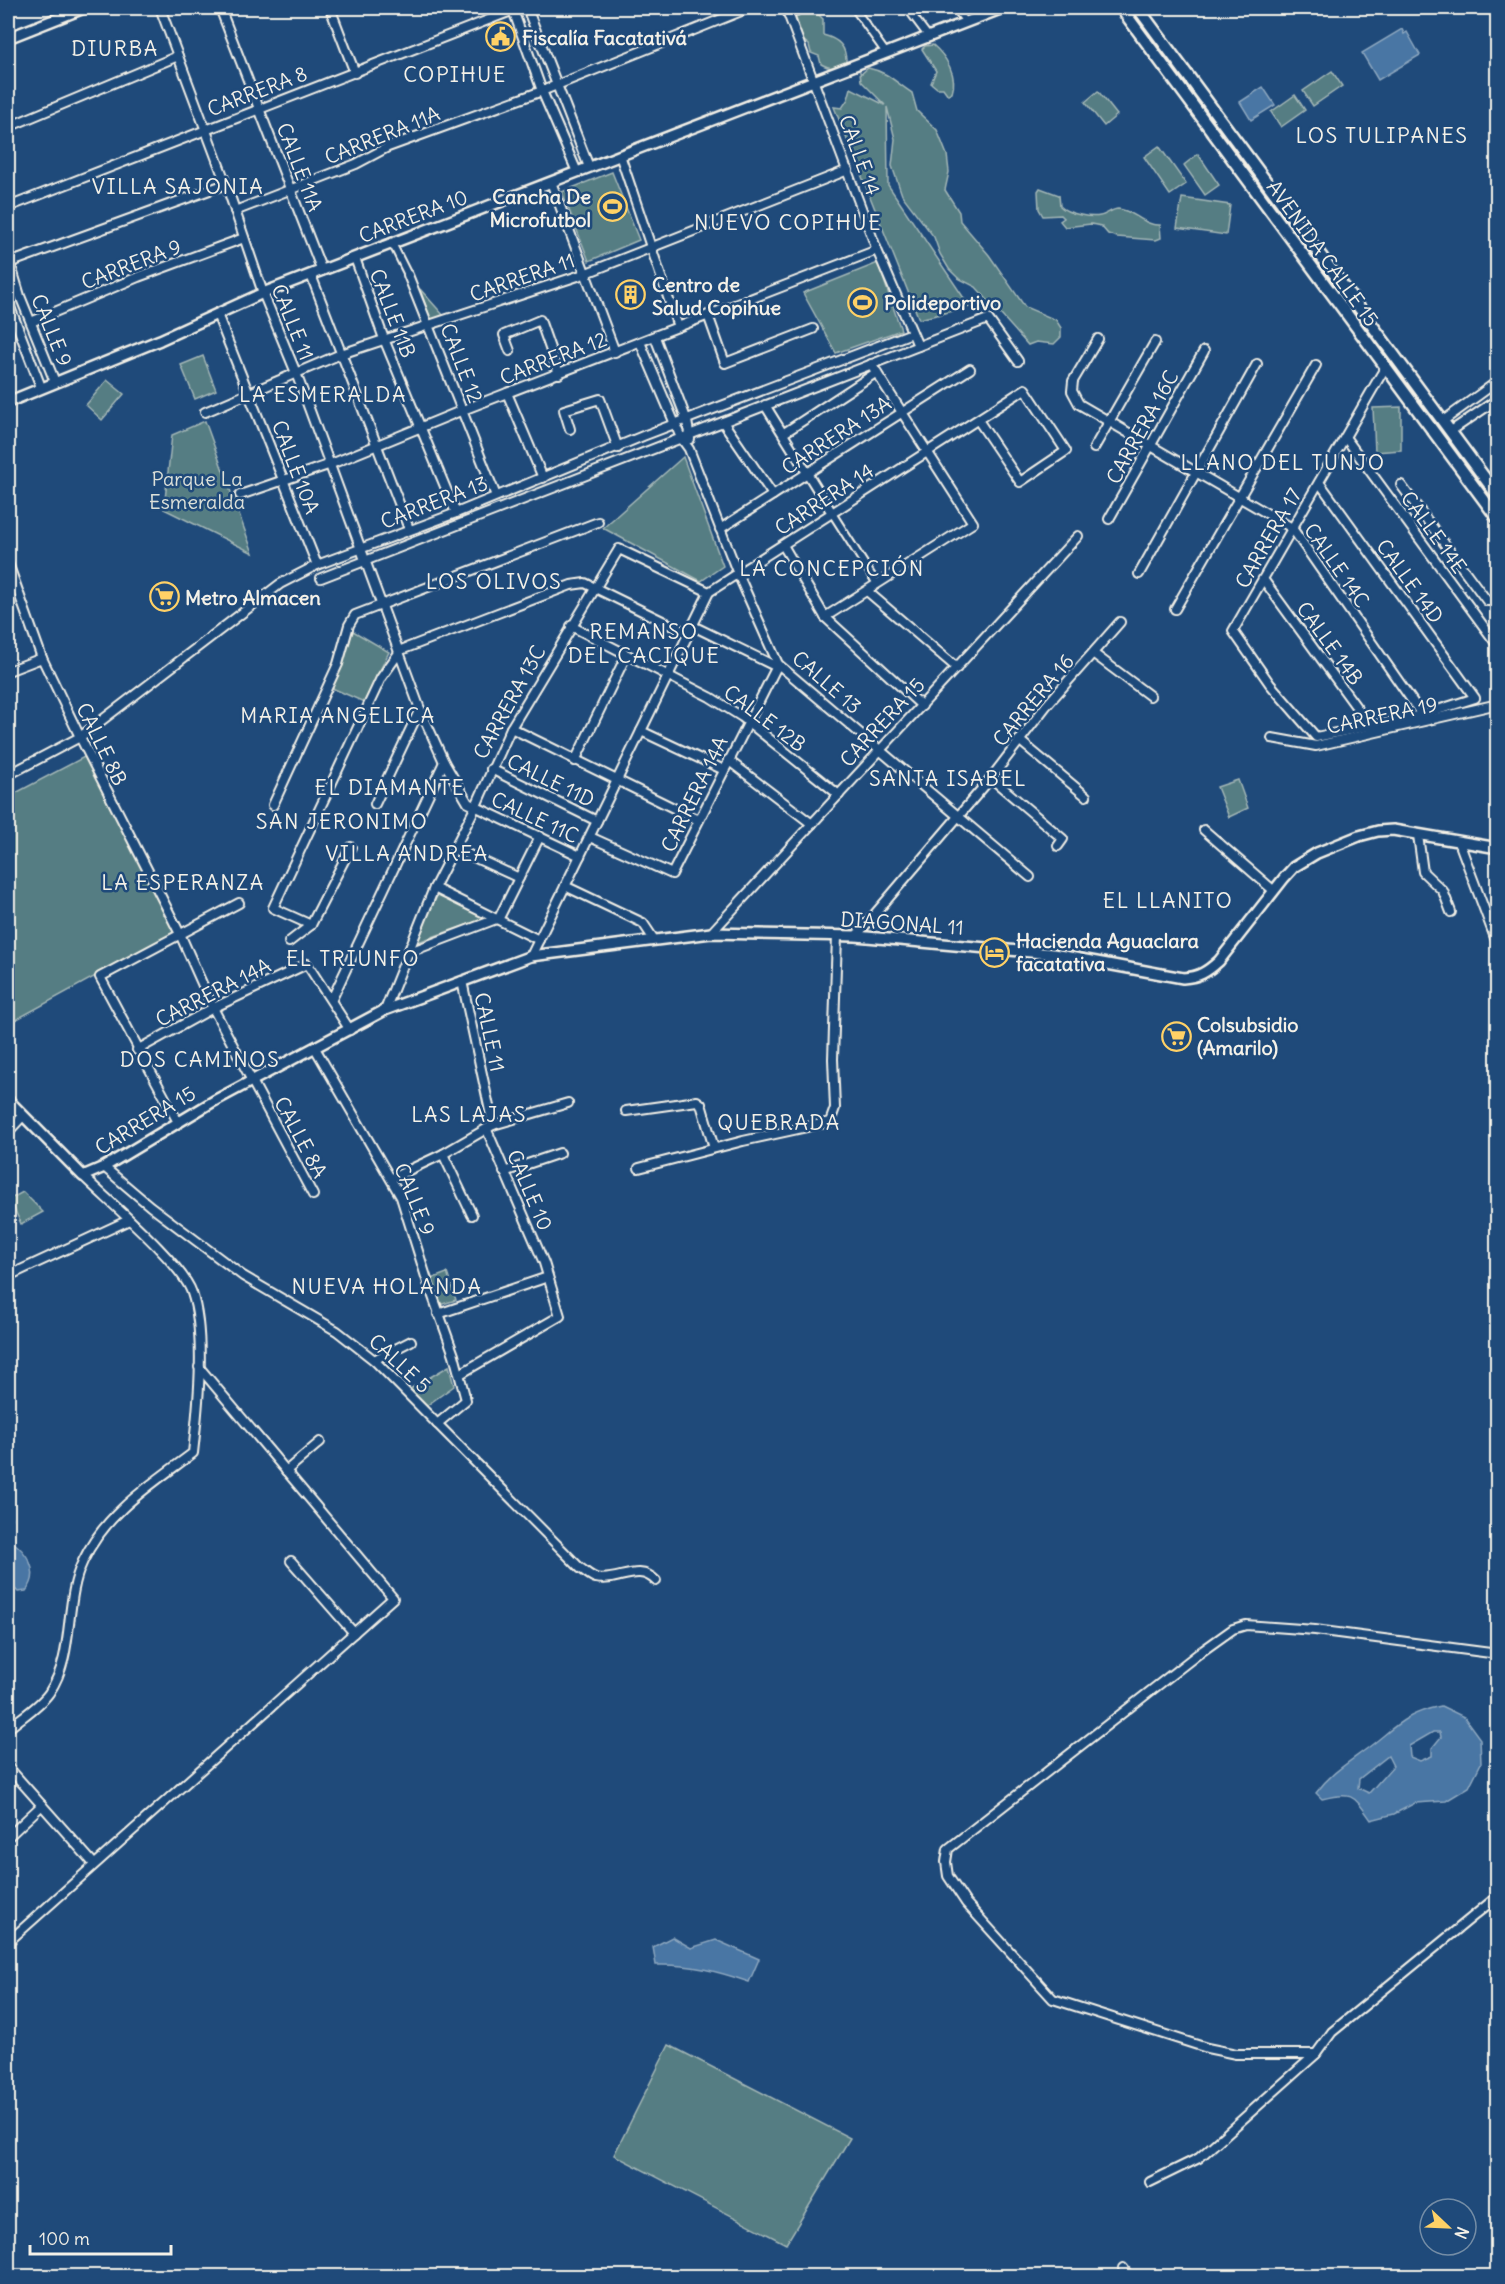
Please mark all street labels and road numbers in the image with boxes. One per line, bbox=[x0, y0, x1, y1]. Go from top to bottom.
street label: CARRERA 8 bbox=[203, 61, 311, 121]
street label: CARRERA 11A bbox=[321, 100, 443, 169]
street label: CALLE 14 bbox=[834, 111, 886, 199]
street label: CALLE 11A bbox=[272, 119, 328, 215]
street label: AVENIDA CALLE 15 bbox=[1262, 175, 1384, 331]
street label: CARRERA 10 bbox=[355, 184, 471, 248]
street label: CARRERA 9 bbox=[77, 234, 185, 294]
street label: CARRERA 11 bbox=[466, 247, 578, 307]
street label: CALLE 11B bbox=[365, 265, 421, 361]
street label: CALLE 11 bbox=[266, 280, 320, 364]
street label: CALLE 9 bbox=[26, 290, 78, 370]
street label: CALLE 12 bbox=[435, 320, 489, 406]
street label: CARRERA 12 bbox=[496, 326, 610, 390]
street label: CARRERA 16C bbox=[1100, 366, 1184, 488]
street label: CARRERA 13A bbox=[776, 390, 896, 480]
street label: CALLE 10A bbox=[267, 417, 325, 517]
street label: CARRERA 14 bbox=[770, 458, 878, 540]
street label: CARRERA 13 bbox=[377, 470, 491, 534]
street label: CARRERA 17 bbox=[1229, 483, 1307, 592]
street label: CALLE 14E bbox=[1396, 486, 1472, 578]
street label: CALLE 14C bbox=[1299, 518, 1375, 612]
street label: CALLE 14D bbox=[1371, 534, 1449, 628]
street label: CALLE 14B bbox=[1291, 596, 1369, 690]
street label: CARRERA 13C bbox=[468, 641, 550, 763]
street label: CALLE 13 bbox=[787, 645, 867, 719]
street label: CARRERA 16 bbox=[987, 649, 1079, 751]
street label: CARRERA 15 bbox=[834, 672, 930, 772]
street label: CALLE 12B bbox=[719, 679, 811, 757]
street label: CARRERA 19 bbox=[1324, 691, 1440, 739]
street label: CALLE 8B bbox=[71, 699, 133, 789]
street label: CARRERA 14A bbox=[655, 732, 733, 856]
street label: CALLE 11D bbox=[503, 748, 599, 812]
street label: CALLE 11C bbox=[487, 786, 583, 848]
street label: DIAGONAL 11 bbox=[840, 906, 964, 940]
street label: CARRERA 14A bbox=[151, 952, 275, 1032]
street label: CALLE 11 bbox=[469, 990, 511, 1074]
street label: CARRERA 15 bbox=[90, 1080, 200, 1160]
street label: CALLE 8A bbox=[269, 1092, 333, 1182]
street label: CALLE 10 bbox=[502, 1146, 558, 1234]
street label: CALLE 9 bbox=[389, 1159, 441, 1239]
street label: CALLE 5 bbox=[364, 1328, 436, 1398]

